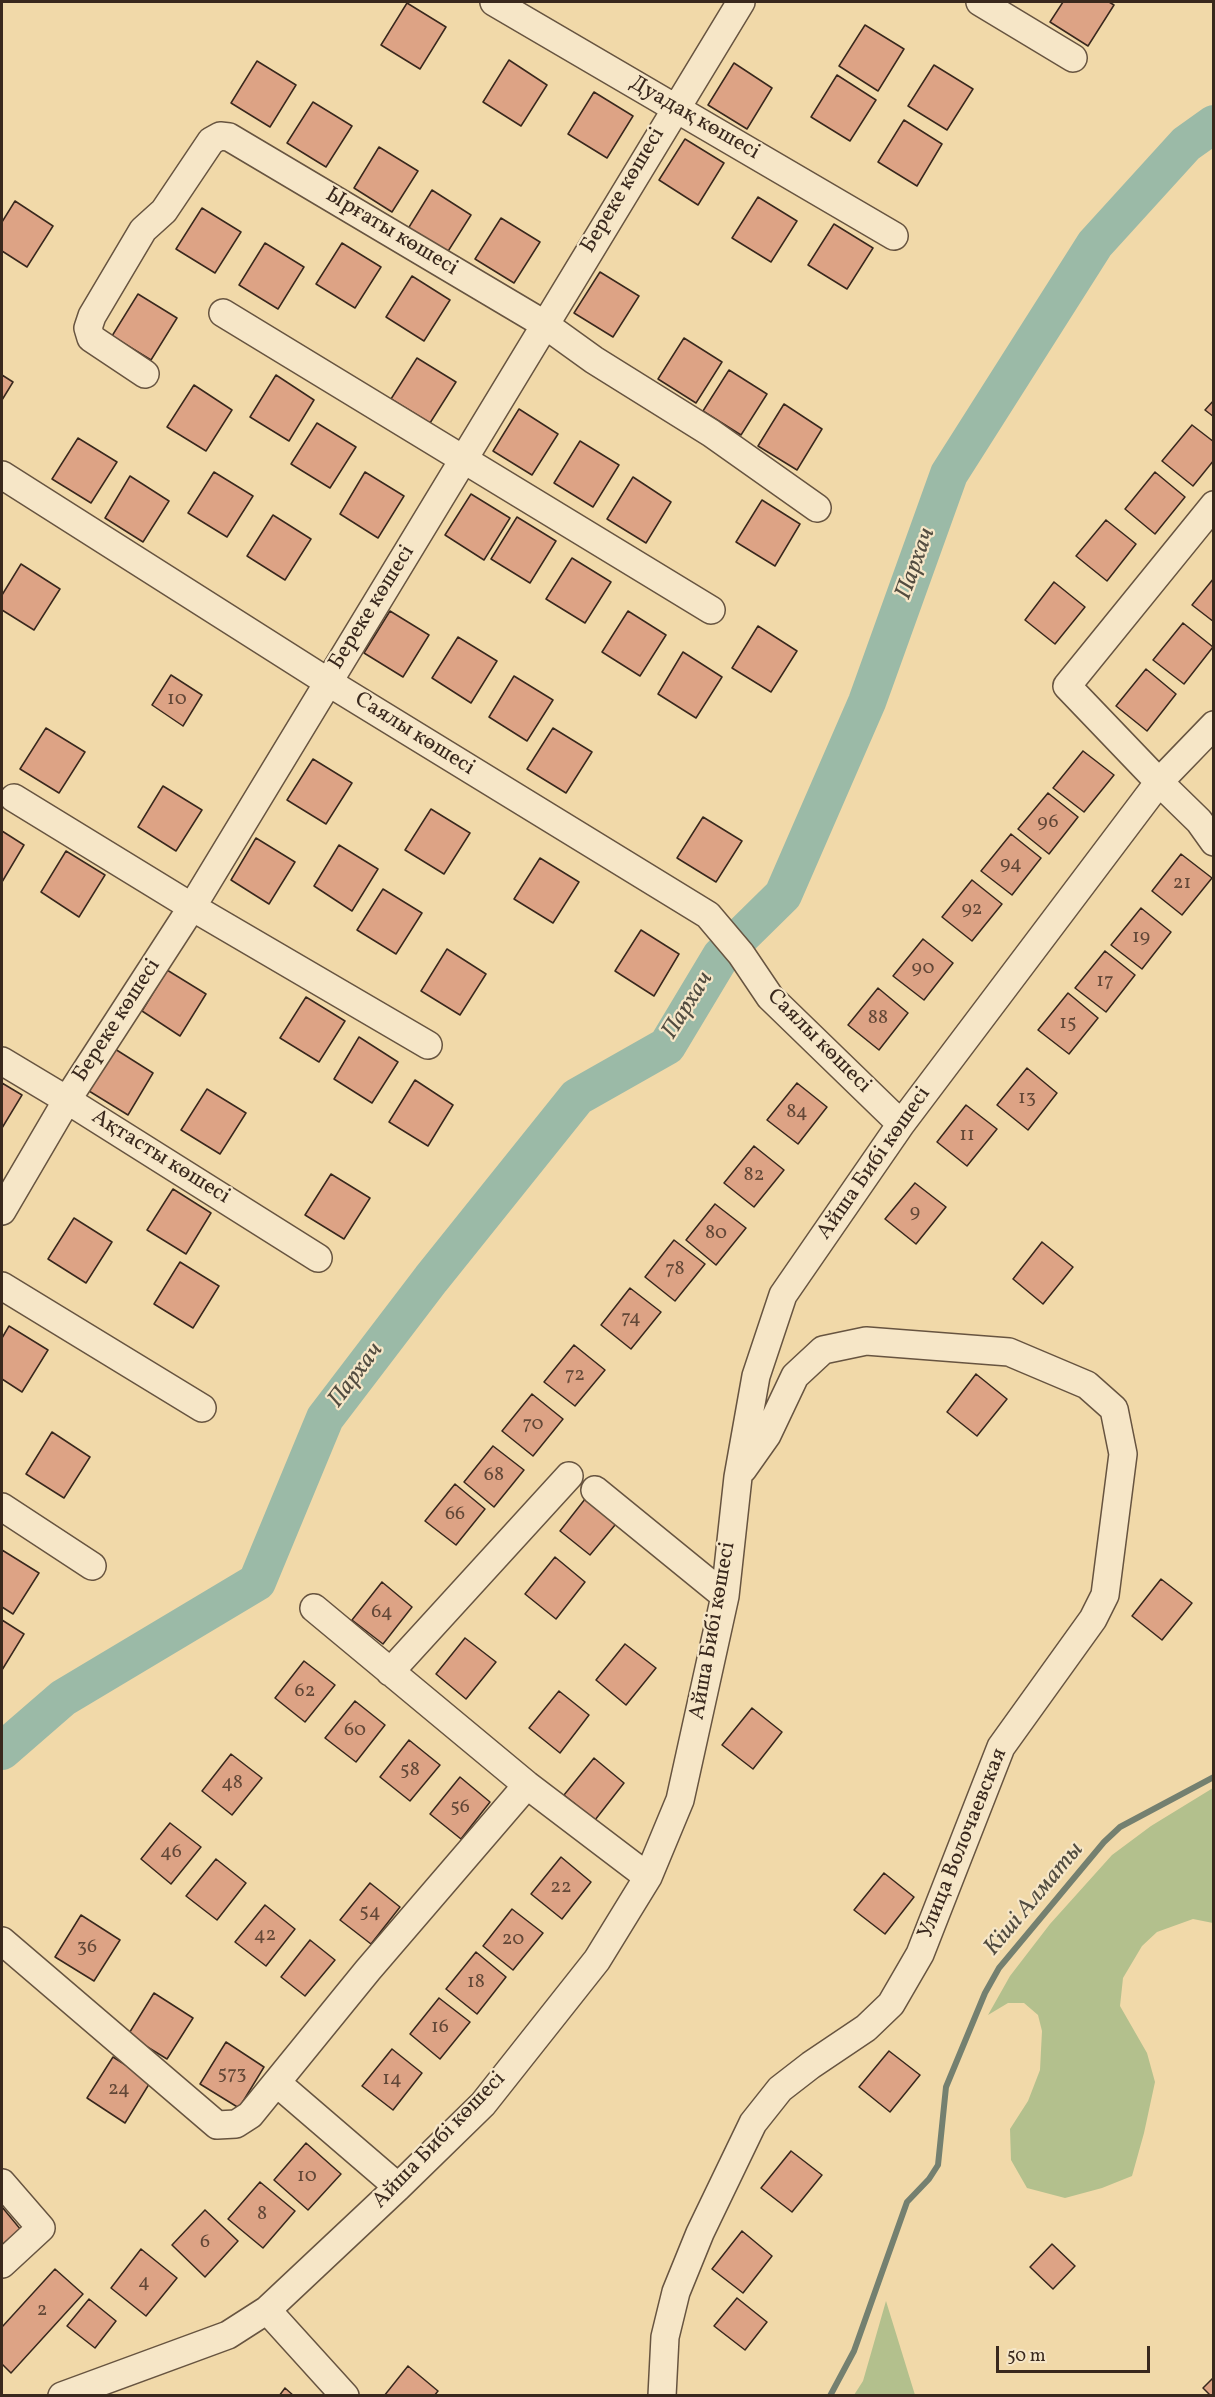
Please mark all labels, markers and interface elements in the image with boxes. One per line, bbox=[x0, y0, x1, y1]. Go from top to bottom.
street label: Дуадақ көшесі bbox=[624, 71, 764, 167]
street label: Береке көшесі bbox=[576, 124, 672, 258]
street label: Ырғаты көшесі bbox=[320, 183, 462, 283]
water label: Пархач bbox=[891, 524, 943, 604]
street label: Береке көшесі bbox=[324, 541, 422, 675]
house number: 10 bbox=[167, 688, 187, 712]
street label: Саялы көшесі bbox=[349, 688, 479, 782]
house number: 96 bbox=[1037, 811, 1059, 835]
house number: 94 bbox=[1000, 853, 1022, 877]
house number: 21 bbox=[1173, 872, 1191, 896]
house number: 92 bbox=[961, 898, 983, 922]
house number: 19 bbox=[1132, 926, 1150, 950]
street label: Береке көшесі bbox=[68, 954, 168, 1088]
house number: 90 bbox=[912, 957, 934, 981]
water label: Пархач bbox=[657, 967, 721, 1045]
house number: 17 bbox=[1096, 970, 1114, 994]
street label: Саялы көшесі bbox=[760, 984, 876, 1100]
house number: 88 bbox=[868, 1007, 888, 1031]
house number: 15 bbox=[1059, 1012, 1077, 1036]
street label: Айша Бибі көшесі bbox=[812, 1083, 938, 1245]
house number: 13 bbox=[1018, 1087, 1036, 1111]
house number: 84 bbox=[786, 1101, 808, 1125]
street label: Ақтасты көшесі bbox=[86, 1105, 234, 1211]
house number: 11 bbox=[959, 1124, 975, 1148]
house number: 82 bbox=[744, 1164, 764, 1188]
house number: 9 bbox=[910, 1201, 920, 1225]
house number: 80 bbox=[705, 1222, 727, 1246]
house number: 78 bbox=[665, 1258, 685, 1282]
house number: 74 bbox=[621, 1307, 641, 1331]
water label: Пархач bbox=[323, 1338, 391, 1414]
house number: 72 bbox=[565, 1364, 585, 1388]
house number: 70 bbox=[523, 1413, 543, 1437]
house number: 68 bbox=[484, 1464, 504, 1488]
house number: 66 bbox=[445, 1503, 465, 1527]
street label: Айша Бибі көшесі bbox=[685, 1540, 743, 1722]
house number: 64 bbox=[371, 1601, 393, 1625]
house number: 62 bbox=[295, 1680, 315, 1704]
house number: 60 bbox=[344, 1719, 366, 1743]
street label: Улица Волочаевская bbox=[914, 1745, 1014, 1943]
house number: 58 bbox=[400, 1759, 420, 1783]
house number: 48 bbox=[221, 1772, 243, 1796]
house number: 56 bbox=[450, 1796, 470, 1820]
water label: Кіші Алматы bbox=[979, 1837, 1091, 1963]
house number: 46 bbox=[160, 1841, 182, 1865]
house number: 22 bbox=[550, 1876, 572, 1900]
house number: 54 bbox=[359, 1901, 381, 1925]
house number: 42 bbox=[254, 1924, 276, 1948]
house number: 20 bbox=[502, 1928, 524, 1952]
house number: 36 bbox=[77, 1936, 97, 1960]
house number: 18 bbox=[467, 1971, 485, 1995]
house number: 16 bbox=[431, 2016, 449, 2040]
house number: 573 bbox=[218, 2063, 246, 2087]
street label: Айша Бибі көшесі bbox=[368, 2067, 512, 2215]
house number: 14 bbox=[382, 2068, 402, 2092]
house number: 24 bbox=[108, 2078, 130, 2102]
house number: 10 bbox=[297, 2165, 317, 2189]
house number: 8 bbox=[257, 2203, 267, 2227]
house number: 6 bbox=[200, 2231, 210, 2255]
house number: 4 bbox=[138, 2271, 150, 2295]
house number: 2 bbox=[37, 2299, 47, 2323]
scale bar bbox=[999, 2334, 1154, 2372]
text: 50 m bbox=[1007, 2344, 1046, 2369]

